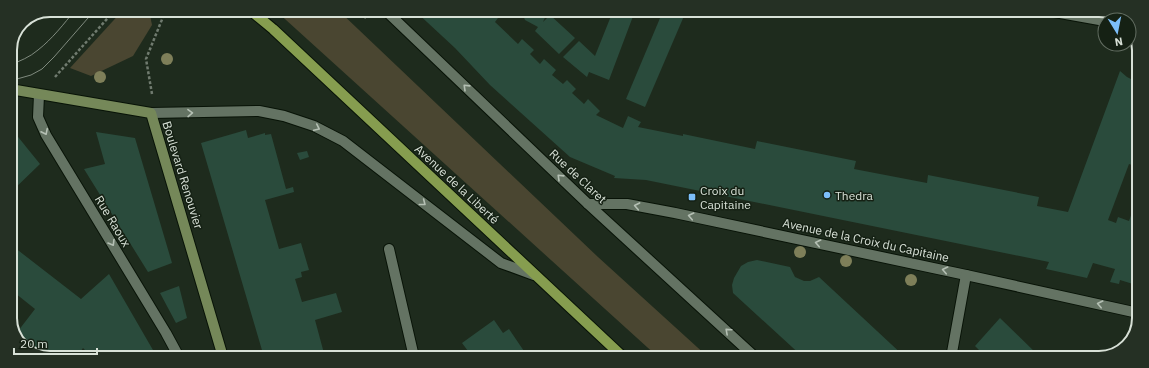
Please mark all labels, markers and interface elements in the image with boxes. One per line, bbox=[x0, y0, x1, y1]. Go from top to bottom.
north arrow bbox=[1097, 12, 1137, 52]
text: N bbox=[1114, 34, 1124, 49]
one-way arrow bbox=[463, 85, 471, 92]
one-way arrow bbox=[187, 108, 193, 117]
street label: Boulevard Renouvier bbox=[159, 119, 207, 231]
one-way arrow bbox=[313, 123, 320, 131]
one-way arrow bbox=[40, 128, 48, 135]
street label: Avenue de la Liberté bbox=[412, 141, 502, 227]
street label: Rue de Claret bbox=[546, 146, 610, 206]
one-way arrow bbox=[557, 174, 565, 182]
place label: Croix du Capitaine bbox=[700, 183, 751, 212]
place label: Thedra bbox=[835, 188, 874, 203]
marker: Thedra bbox=[822, 190, 832, 200]
street label: Rue Raoux bbox=[92, 192, 134, 250]
marker: Croix du Capitaine bbox=[687, 192, 697, 202]
one-way arrow bbox=[418, 198, 425, 205]
one-way arrow bbox=[634, 202, 640, 210]
one-way arrow bbox=[688, 213, 694, 221]
street label: Avenue de la Croix du Capitaine bbox=[781, 215, 951, 265]
one-way arrow bbox=[107, 239, 114, 246]
one-way arrow bbox=[815, 240, 821, 248]
one-way arrow bbox=[942, 266, 948, 275]
one-way arrow bbox=[1096, 301, 1103, 309]
one-way arrow bbox=[725, 329, 732, 336]
scale bar bbox=[14, 330, 97, 356]
text: 20 m bbox=[20, 336, 48, 351]

